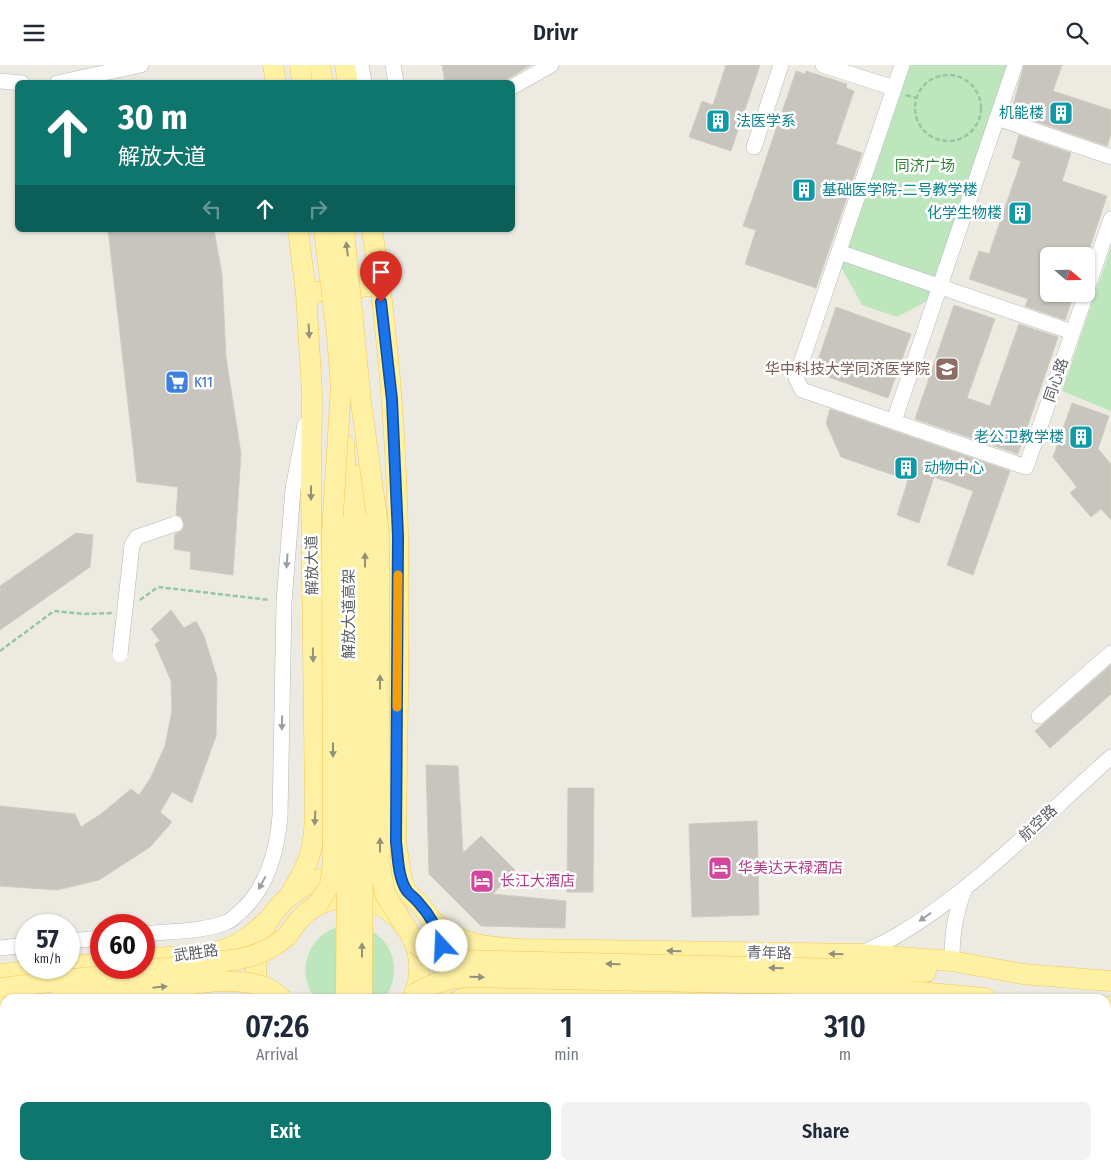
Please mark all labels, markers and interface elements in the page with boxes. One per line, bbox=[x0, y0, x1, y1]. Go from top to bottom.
icon: menu bbox=[20, 19, 48, 47]
text: Drivr bbox=[533, 19, 578, 46]
icon: search bbox=[1063, 19, 1091, 47]
text: 30 m bbox=[118, 96, 188, 138]
icon: ahead bbox=[35, 100, 100, 165]
building icon: 机能楼 bbox=[1048, 100, 1074, 126]
place label: 机能楼 bbox=[999, 104, 1044, 122]
building icon: 法医学系 bbox=[705, 108, 731, 134]
place label: 法医学系 bbox=[736, 112, 796, 130]
text: 解放大道 bbox=[118, 143, 206, 170]
park label: 同济广场 bbox=[895, 157, 955, 175]
building icon: 基础医学院-二号教学楼 bbox=[791, 177, 817, 203]
place label: 基础医学院-二号教学楼 bbox=[822, 181, 978, 199]
icon: left bbox=[198, 195, 226, 223]
icon: ahead bbox=[251, 195, 279, 223]
icon: right bbox=[304, 195, 332, 223]
building icon: 化学生物楼 bbox=[1007, 200, 1033, 226]
place label: 化学生物楼 bbox=[927, 204, 1002, 222]
one-way arrow bbox=[343, 240, 351, 256]
north arrow bbox=[1040, 247, 1095, 303]
map controls bbox=[1040, 247, 1095, 302]
pin bbox=[360, 251, 402, 302]
icon: arrive bbox=[367, 258, 395, 286]
one-way arrow bbox=[305, 323, 313, 339]
school or university icon: 华中科技大学同济医学院 bbox=[934, 356, 960, 382]
street label: 同心路 bbox=[1040, 356, 1072, 404]
place label: 华中科技大学同济医学院 bbox=[765, 360, 930, 378]
supermarket icon: K11 bbox=[164, 369, 190, 395]
place label: K11 bbox=[194, 373, 213, 391]
building icon: 老公卫教学楼 bbox=[1068, 424, 1094, 450]
place label: 老公卫教学楼 bbox=[974, 428, 1064, 446]
building icon: 动物中心 bbox=[893, 455, 919, 481]
place label: 动物中心 bbox=[924, 459, 984, 477]
one-way arrow bbox=[307, 485, 315, 501]
street label: 解放大道 bbox=[302, 535, 322, 595]
one-way arrow bbox=[361, 552, 369, 568]
one-way arrow bbox=[283, 553, 291, 569]
street label: 解放大道高架 bbox=[340, 569, 358, 659]
one-way arrow bbox=[309, 648, 317, 664]
one-way arrow bbox=[376, 674, 384, 690]
one-way arrow bbox=[278, 716, 286, 732]
one-way arrow bbox=[329, 742, 337, 758]
street label: 航空路 bbox=[1015, 801, 1061, 845]
one-way arrow bbox=[310, 810, 318, 826]
one-way arrow bbox=[376, 837, 384, 853]
hotel icon: 华美达天禄酒店 bbox=[707, 855, 733, 881]
place label: 华美达天禄酒店 bbox=[738, 859, 843, 877]
hotel icon: 长江大酒店 bbox=[469, 868, 495, 894]
place label: 长江大酒店 bbox=[500, 872, 575, 890]
one-way arrow bbox=[258, 875, 266, 890]
one-way arrow bbox=[918, 912, 932, 922]
speed limit sign: 60 bbox=[90, 914, 155, 979]
position arrow bbox=[415, 919, 467, 971]
text: 57 bbox=[36, 925, 59, 955]
street label: 武胜路 bbox=[172, 941, 220, 965]
one-way arrow bbox=[358, 942, 366, 958]
street label: 青年路 bbox=[746, 944, 792, 962]
one-way arrow bbox=[666, 947, 682, 955]
one-way arrow bbox=[828, 949, 844, 957]
text: km/h bbox=[34, 952, 61, 966]
one-way arrow bbox=[605, 960, 621, 968]
one-way arrow bbox=[767, 964, 783, 972]
one-way arrow bbox=[469, 973, 485, 981]
one-way arrow bbox=[152, 983, 168, 991]
text: 07:26 bbox=[245, 1009, 309, 1045]
text: 1 bbox=[560, 1009, 573, 1045]
text: 310 bbox=[824, 1009, 866, 1045]
text: Arrival bbox=[256, 1045, 298, 1064]
text: min bbox=[554, 1045, 579, 1064]
text: m bbox=[839, 1045, 851, 1064]
button: Exit bbox=[20, 1102, 551, 1160]
button: Share bbox=[561, 1102, 1091, 1160]

